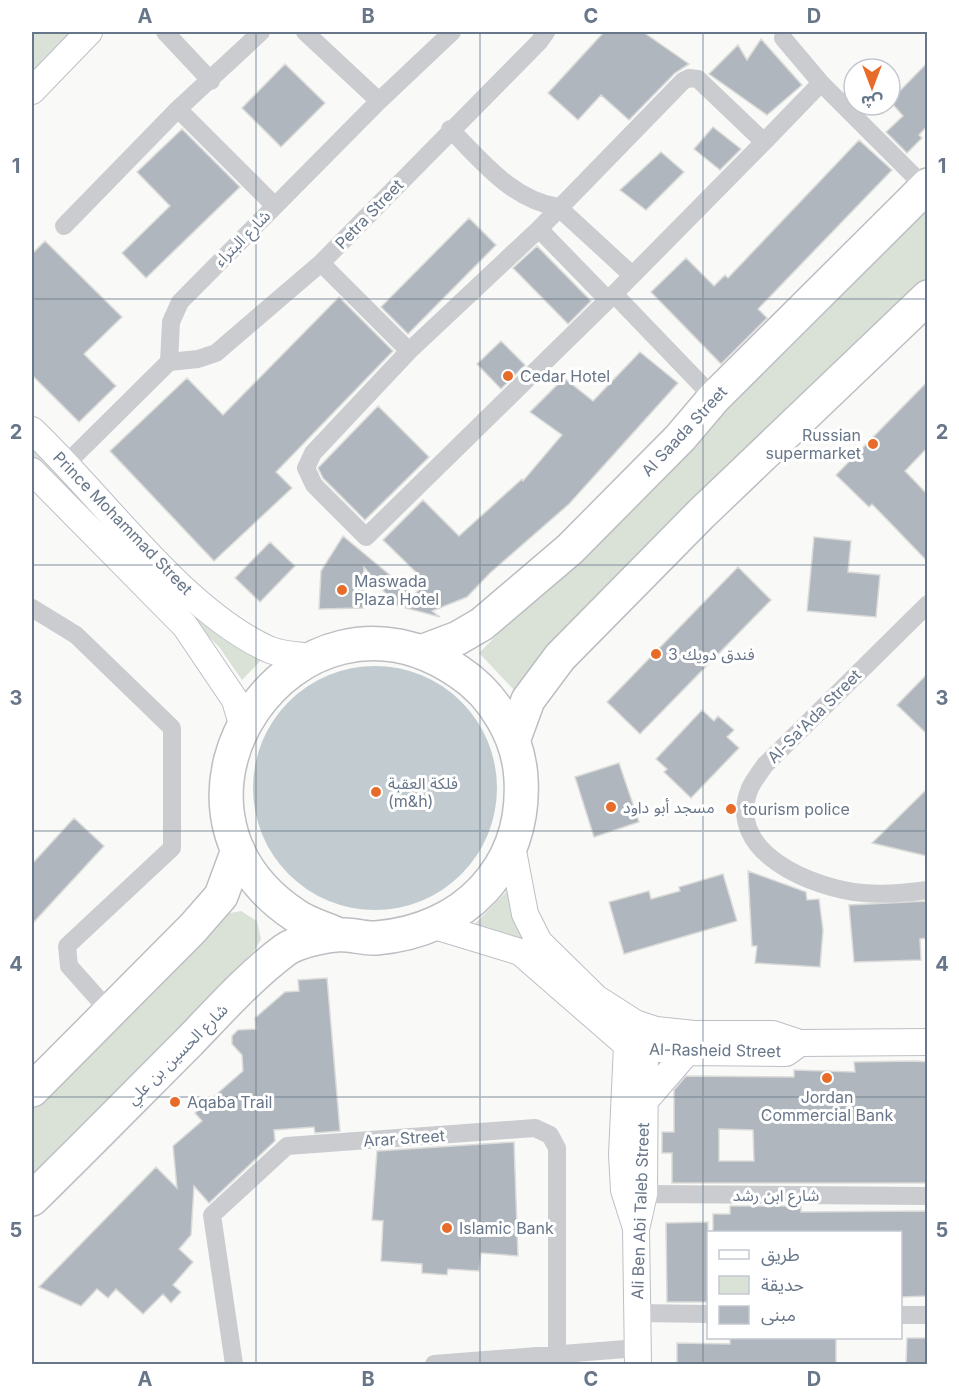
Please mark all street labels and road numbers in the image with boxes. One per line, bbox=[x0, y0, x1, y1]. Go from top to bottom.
street label: Petra Street bbox=[331, 175, 407, 253]
street label: شارع البتراء bbox=[210, 206, 276, 272]
street label: Al Saada Street bbox=[637, 382, 731, 480]
street label: Prince Mohammad Street bbox=[49, 447, 197, 599]
street label: Al-Sa'Ada Street bbox=[763, 665, 865, 767]
street label: شارع الحسين بن علي bbox=[122, 999, 234, 1111]
street label: Al-Rasheid Street bbox=[649, 1039, 781, 1061]
street label: Ali Ben Abi Taleb Street bbox=[627, 1122, 653, 1300]
street label: Arar Street bbox=[363, 1125, 445, 1151]
street label: شارع ابن رشد bbox=[733, 1185, 819, 1208]

